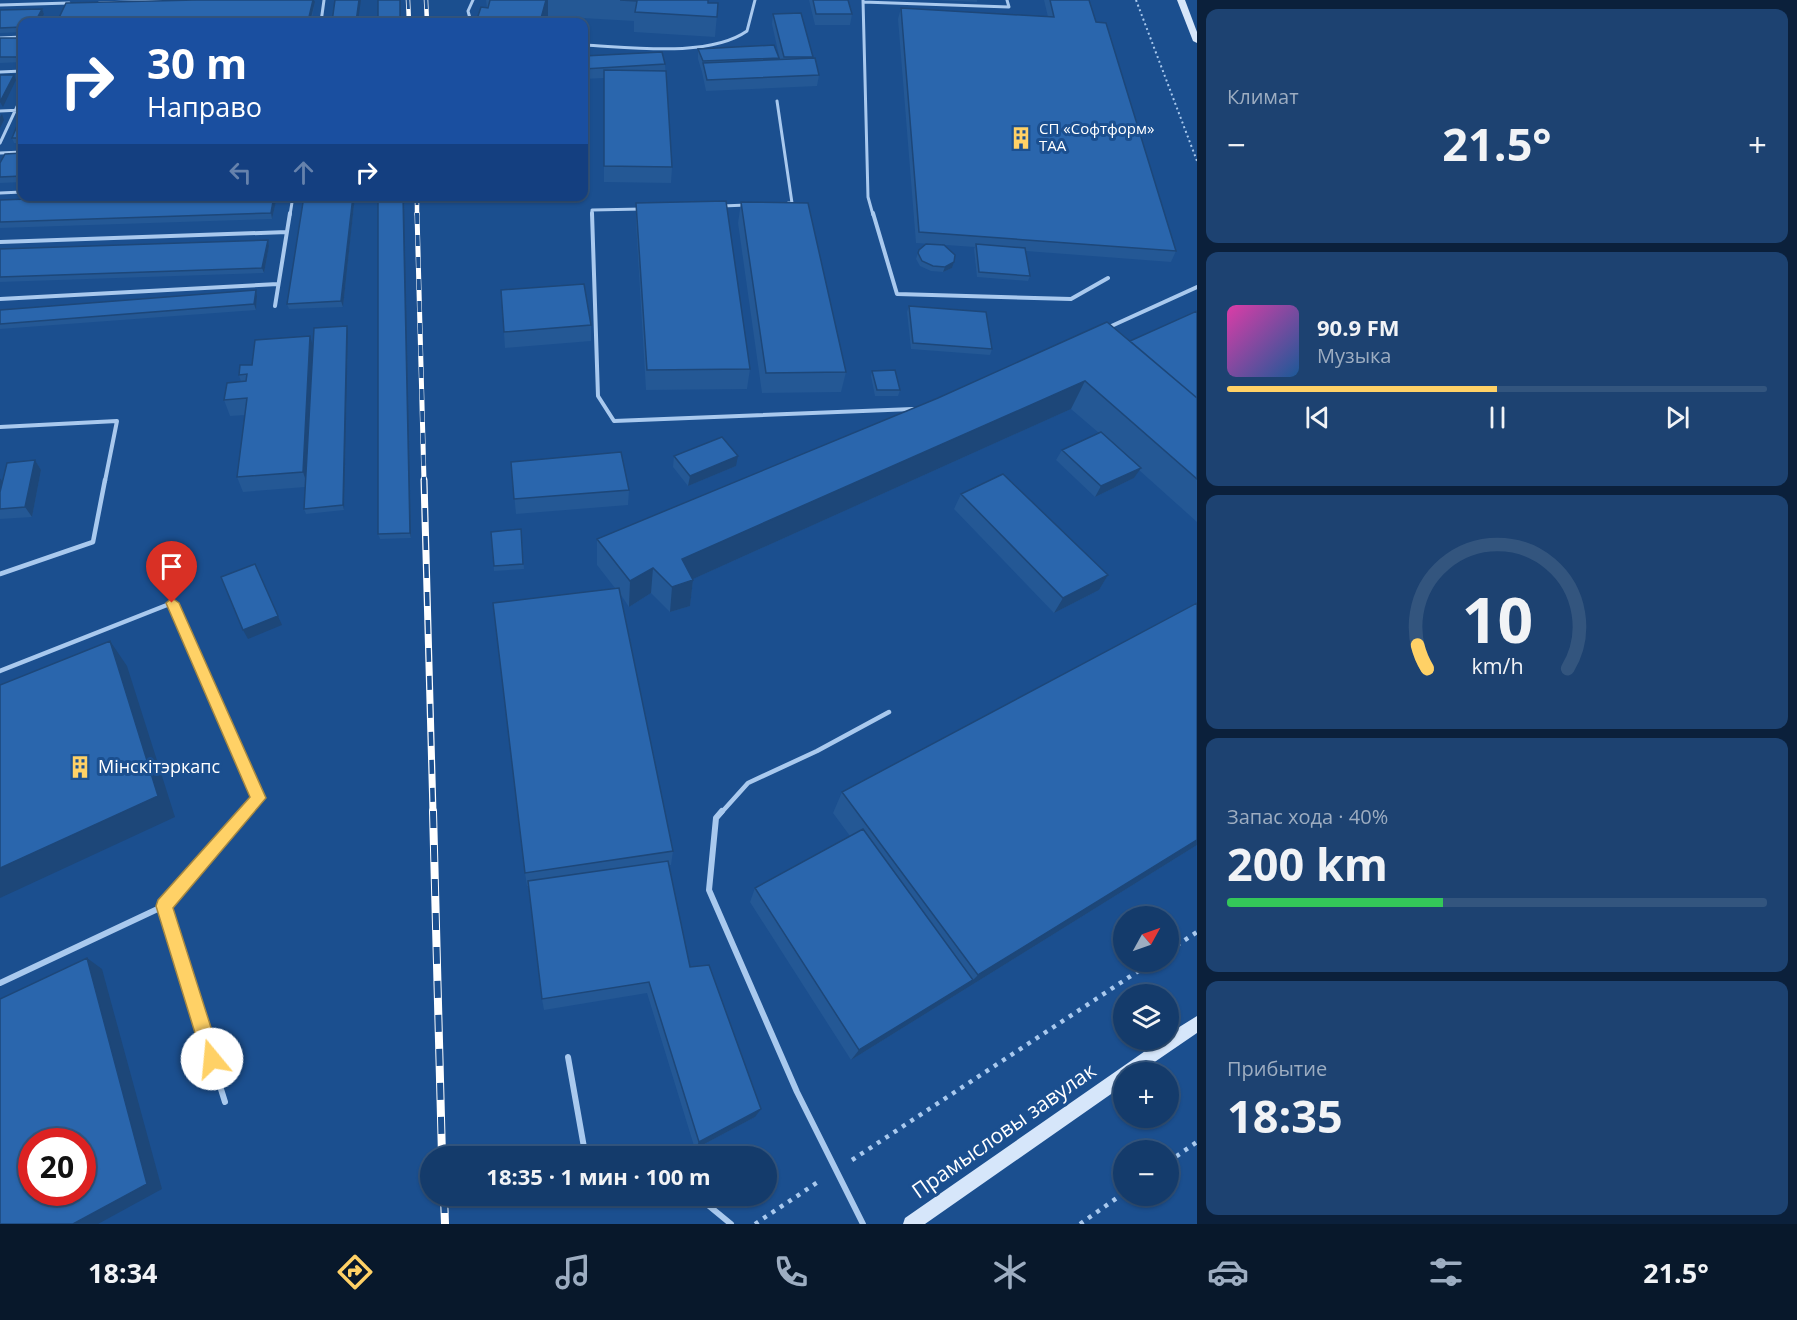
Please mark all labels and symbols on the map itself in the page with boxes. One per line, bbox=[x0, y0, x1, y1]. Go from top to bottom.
place label: СП «Софтформ» ТАА bbox=[1039, 118, 1154, 155]
building icon: СП «Софтформ» ТАА bbox=[1008, 125, 1034, 151]
pin bbox=[146, 541, 197, 603]
building icon: Мінскітэркапс bbox=[67, 754, 93, 780]
place label: Мінскітэркапс bbox=[98, 754, 220, 778]
north arrow bbox=[1113, 906, 1179, 972]
position arrow bbox=[180, 1027, 244, 1091]
street label: Прамысловы завулак bbox=[906, 1056, 1101, 1204]
speed limit sign: 20 bbox=[18, 1128, 96, 1206]

